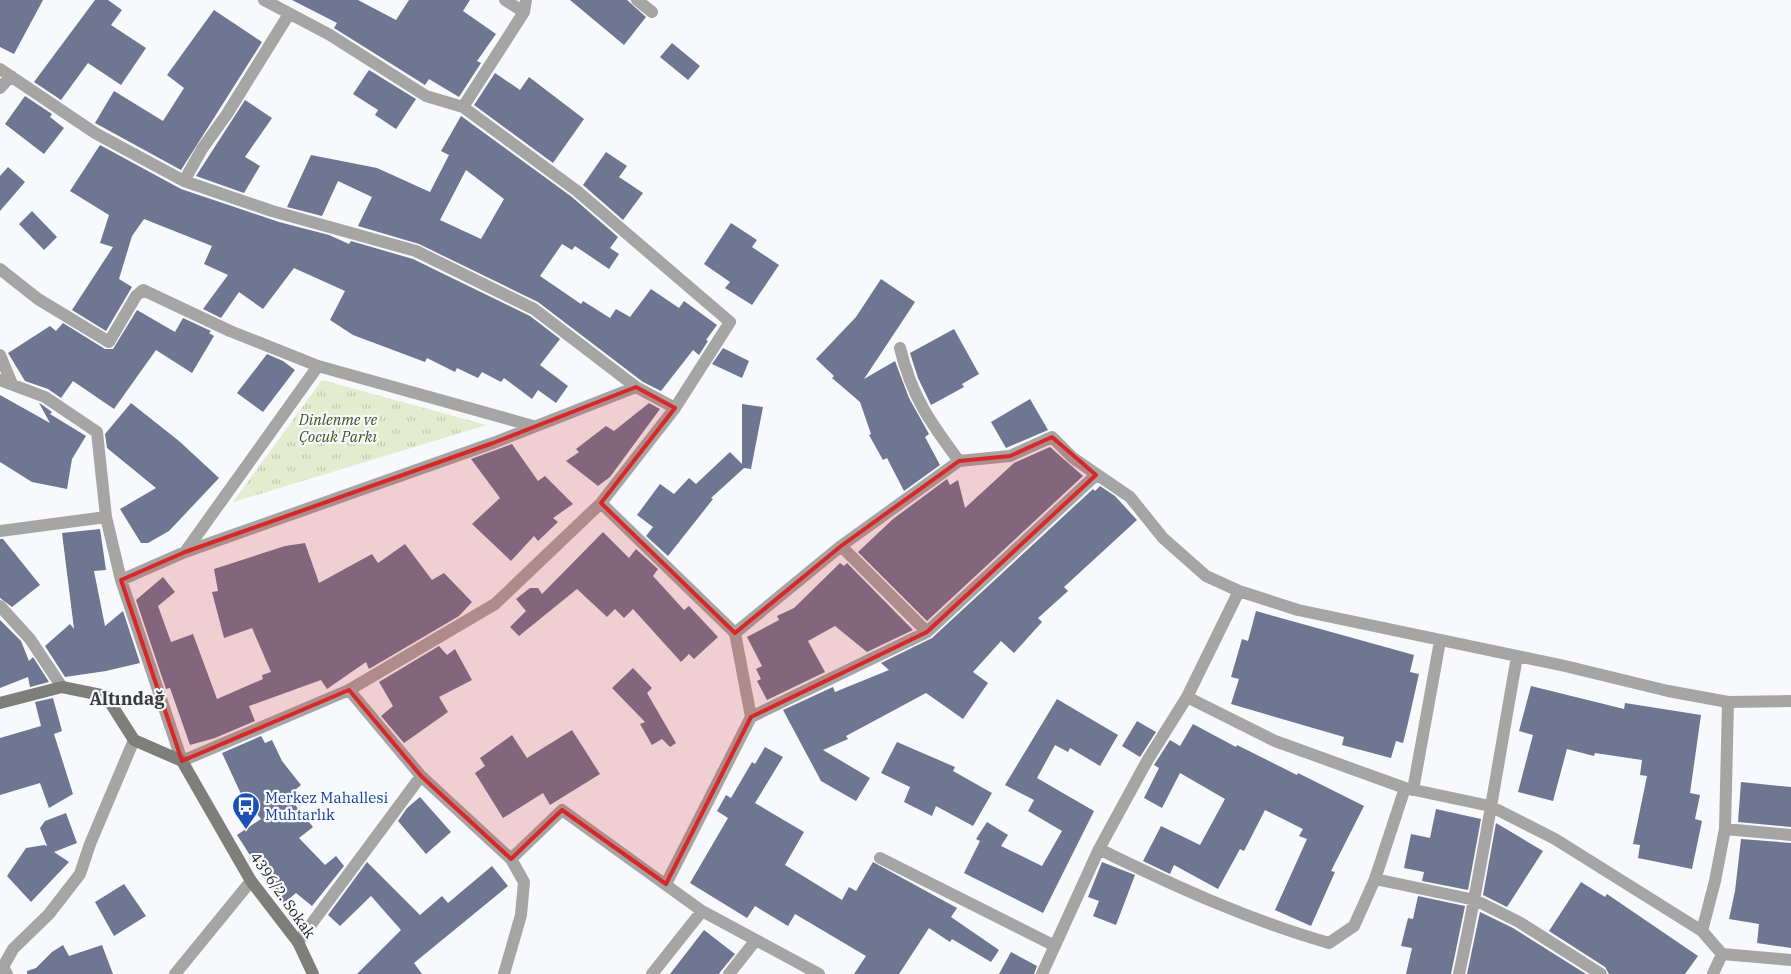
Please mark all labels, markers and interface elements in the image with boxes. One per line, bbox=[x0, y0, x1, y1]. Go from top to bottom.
park label: Dinlenme ve Çocuk Parkı bbox=[298, 410, 377, 446]
district label: Altındağ bbox=[89, 687, 165, 710]
place label: Merkez Mahallesi Muhtarlık bbox=[265, 788, 389, 824]
bus stop icon: Merkez Mahallesi Muhtarlık bbox=[231, 791, 261, 830]
street label: 4396/2. Sokak bbox=[246, 848, 320, 942]

